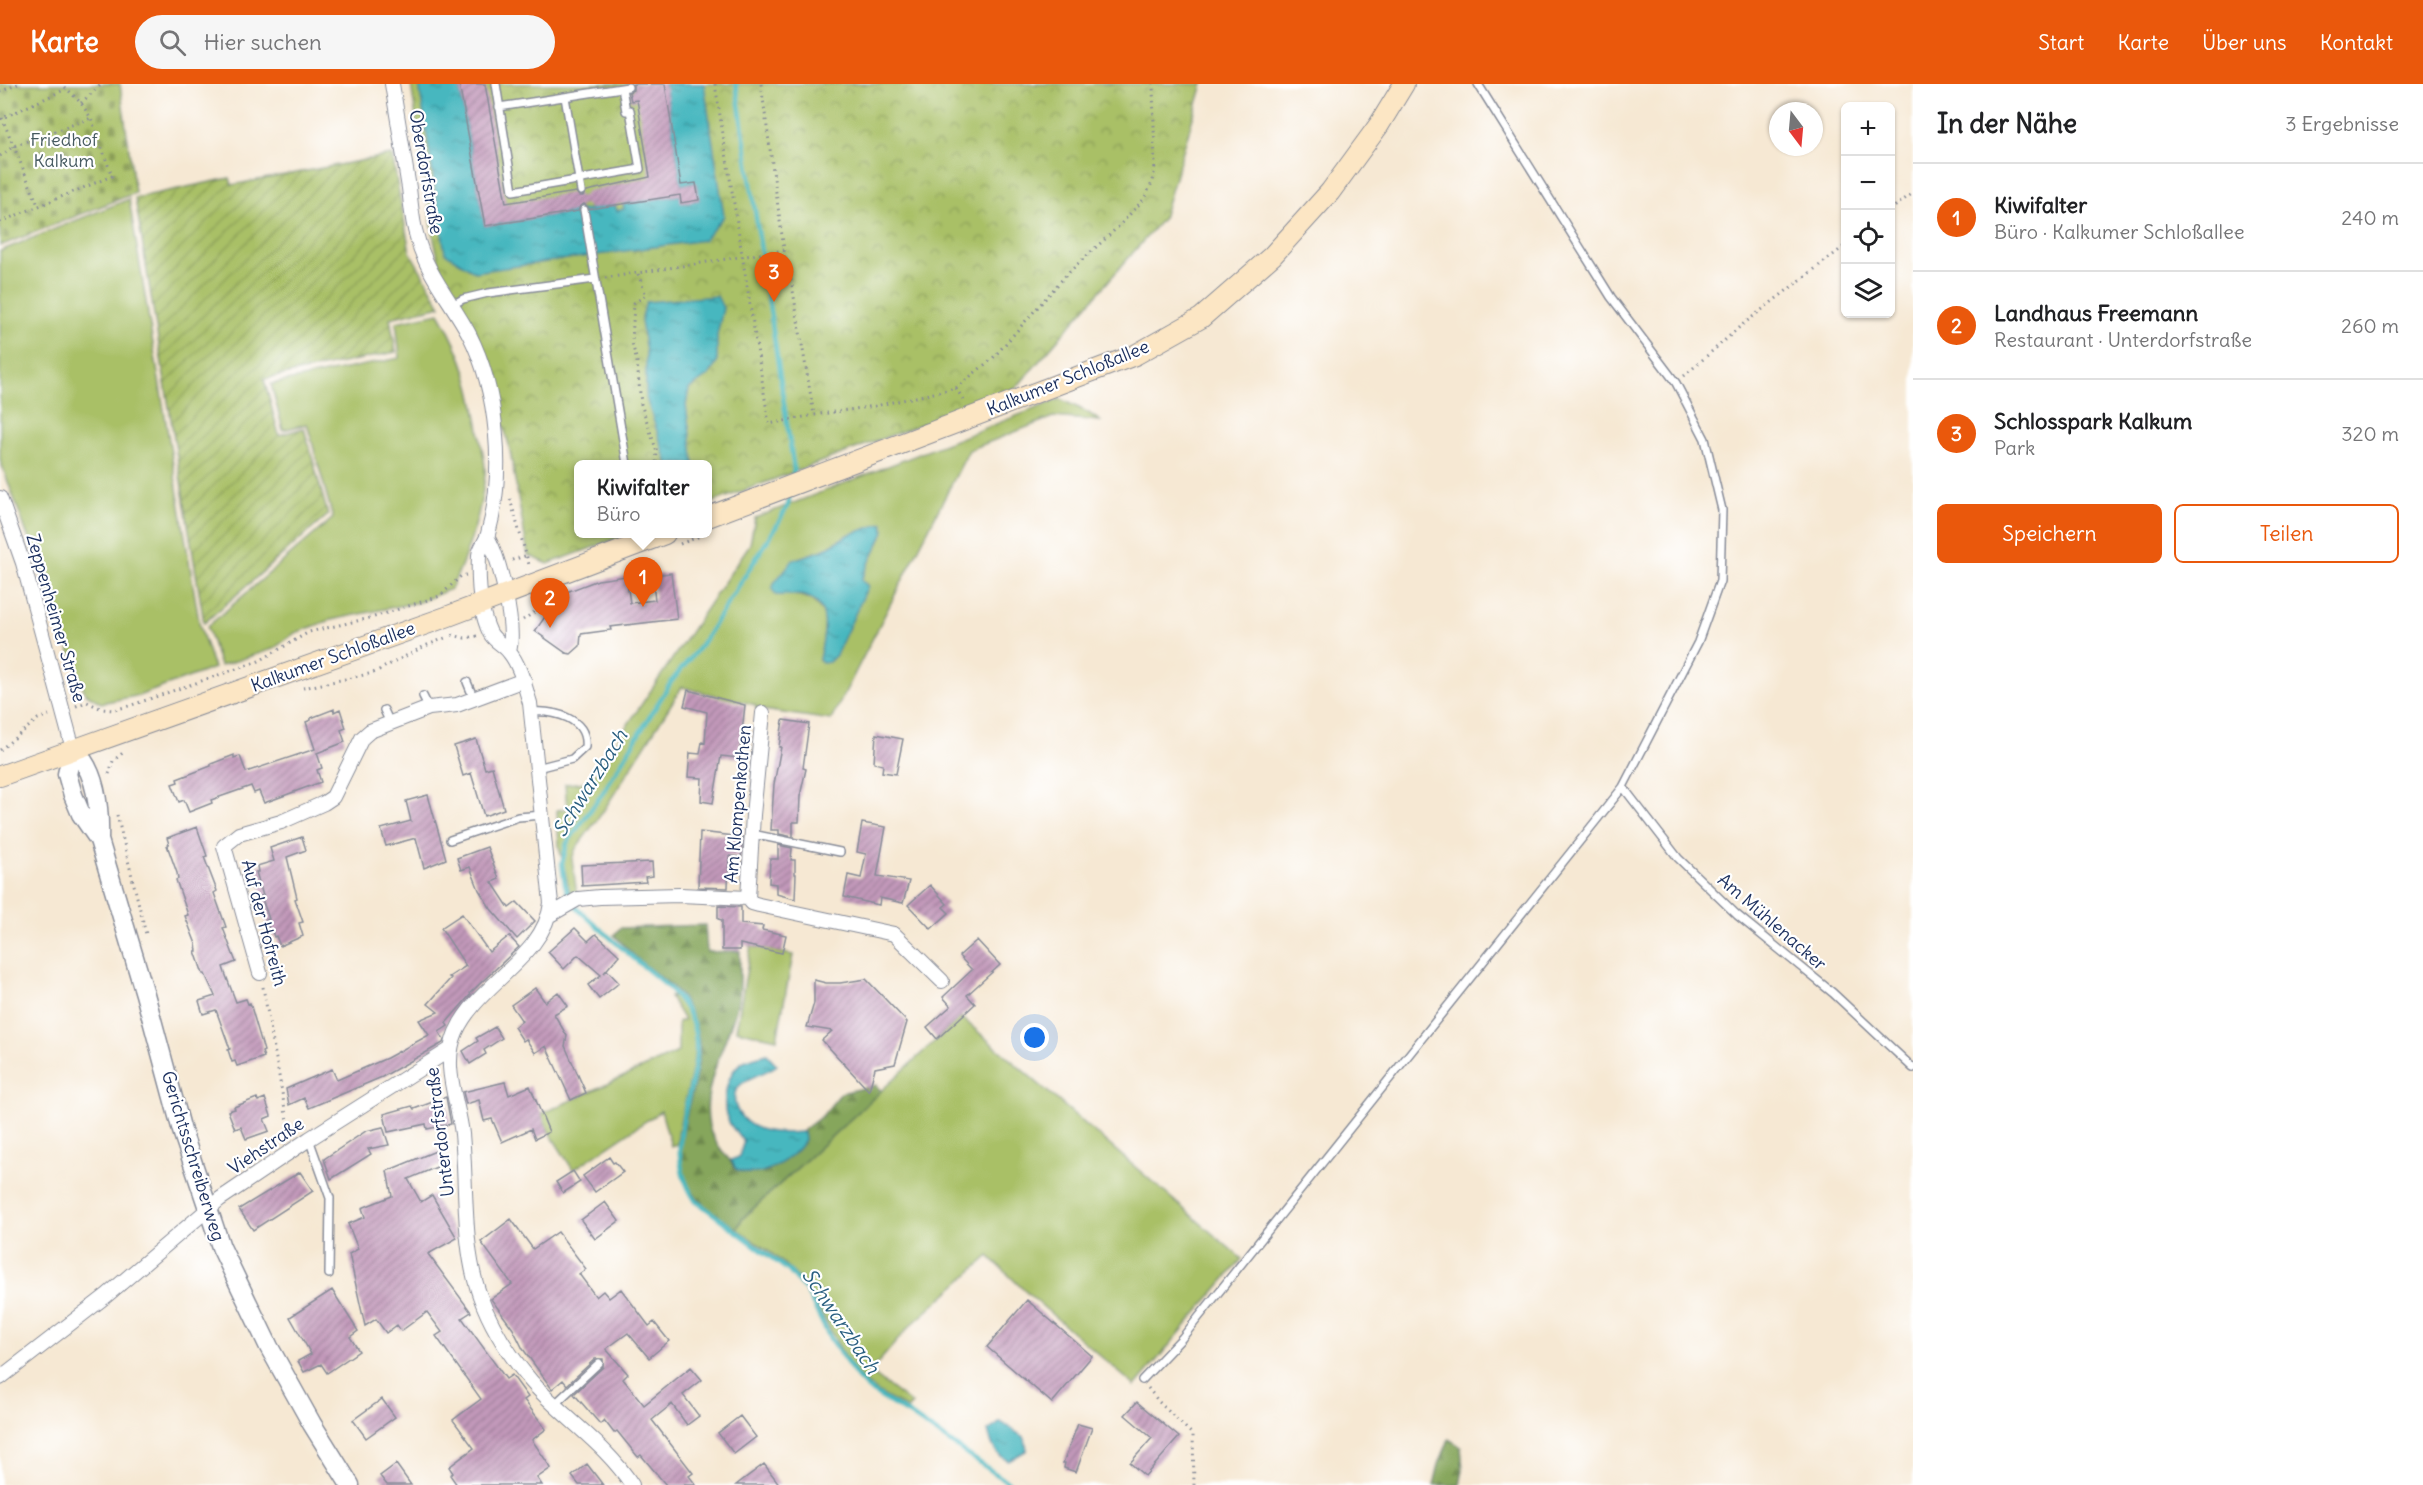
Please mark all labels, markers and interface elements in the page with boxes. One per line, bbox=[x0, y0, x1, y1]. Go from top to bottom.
search box bbox=[135, 15, 555, 69]
text: Karte bbox=[30, 24, 99, 60]
icon: search bbox=[156, 26, 189, 59]
text: Hier suchen bbox=[204, 28, 322, 56]
text: Start bbox=[2038, 29, 2084, 56]
text: Karte bbox=[2117, 29, 2169, 56]
text: Über uns bbox=[2202, 29, 2287, 56]
text: Kontakt bbox=[2320, 29, 2393, 56]
north arrow bbox=[1769, 102, 1823, 156]
map controls bbox=[1841, 102, 1895, 318]
button: + bbox=[1841, 102, 1895, 156]
text: In der Nähe bbox=[1937, 107, 2077, 140]
street label: Oberdorfstraße bbox=[404, 108, 449, 236]
text: 3 Ergebnisse bbox=[2285, 111, 2399, 136]
park label: Friedhof Kalkum bbox=[30, 128, 99, 172]
button: − bbox=[1841, 156, 1895, 210]
text: Kiwifalter bbox=[1994, 191, 2087, 219]
text: 1 bbox=[1953, 205, 1960, 230]
text: 240 m bbox=[2341, 205, 2399, 230]
button: locate bbox=[1841, 210, 1895, 264]
text: Büro · Kalkumer Schloßallee bbox=[1994, 219, 2244, 244]
pin: 3 bbox=[754, 252, 794, 302]
button: layers bbox=[1841, 264, 1895, 318]
text: Landhaus Freemann bbox=[1994, 299, 2198, 327]
text: 2 bbox=[1951, 313, 1962, 338]
text: 260 m bbox=[2341, 313, 2399, 338]
text: Restaurant · Unterdorfstraße bbox=[1994, 327, 2252, 352]
street label: Kalkumer Schloßallee bbox=[983, 334, 1152, 421]
text: Schlosspark Kalkum bbox=[1994, 407, 2192, 435]
text: 3 bbox=[1951, 421, 1962, 446]
text: 320 m bbox=[2341, 421, 2399, 446]
text: Park bbox=[1994, 435, 2035, 460]
popup bbox=[574, 460, 712, 538]
text: Kiwifalter bbox=[596, 473, 690, 501]
text: Büro bbox=[596, 501, 640, 526]
button: Speichern bbox=[1937, 504, 2162, 563]
button: Teilen bbox=[2174, 504, 2399, 563]
street label: Zeppenheimer Straße bbox=[21, 531, 91, 705]
pin: 1 bbox=[624, 558, 662, 607]
pin: 2 bbox=[530, 578, 570, 628]
street label: Kalkumer Schloßallee bbox=[247, 616, 418, 697]
water label: Schwarzbach bbox=[547, 724, 633, 841]
street label: Am Klompenkothen bbox=[719, 724, 756, 884]
street label: Auf der Hofreith bbox=[237, 857, 292, 989]
street label: Am Mühlenacker bbox=[1713, 868, 1832, 976]
your location bbox=[1020, 1023, 1049, 1052]
street label: Unterdorfstraße bbox=[420, 1066, 459, 1198]
street label: Gerichtsschreiberweg bbox=[157, 1068, 230, 1244]
street label: Viehstraße bbox=[223, 1112, 308, 1179]
water label: Schwarzbach bbox=[797, 1263, 886, 1379]

